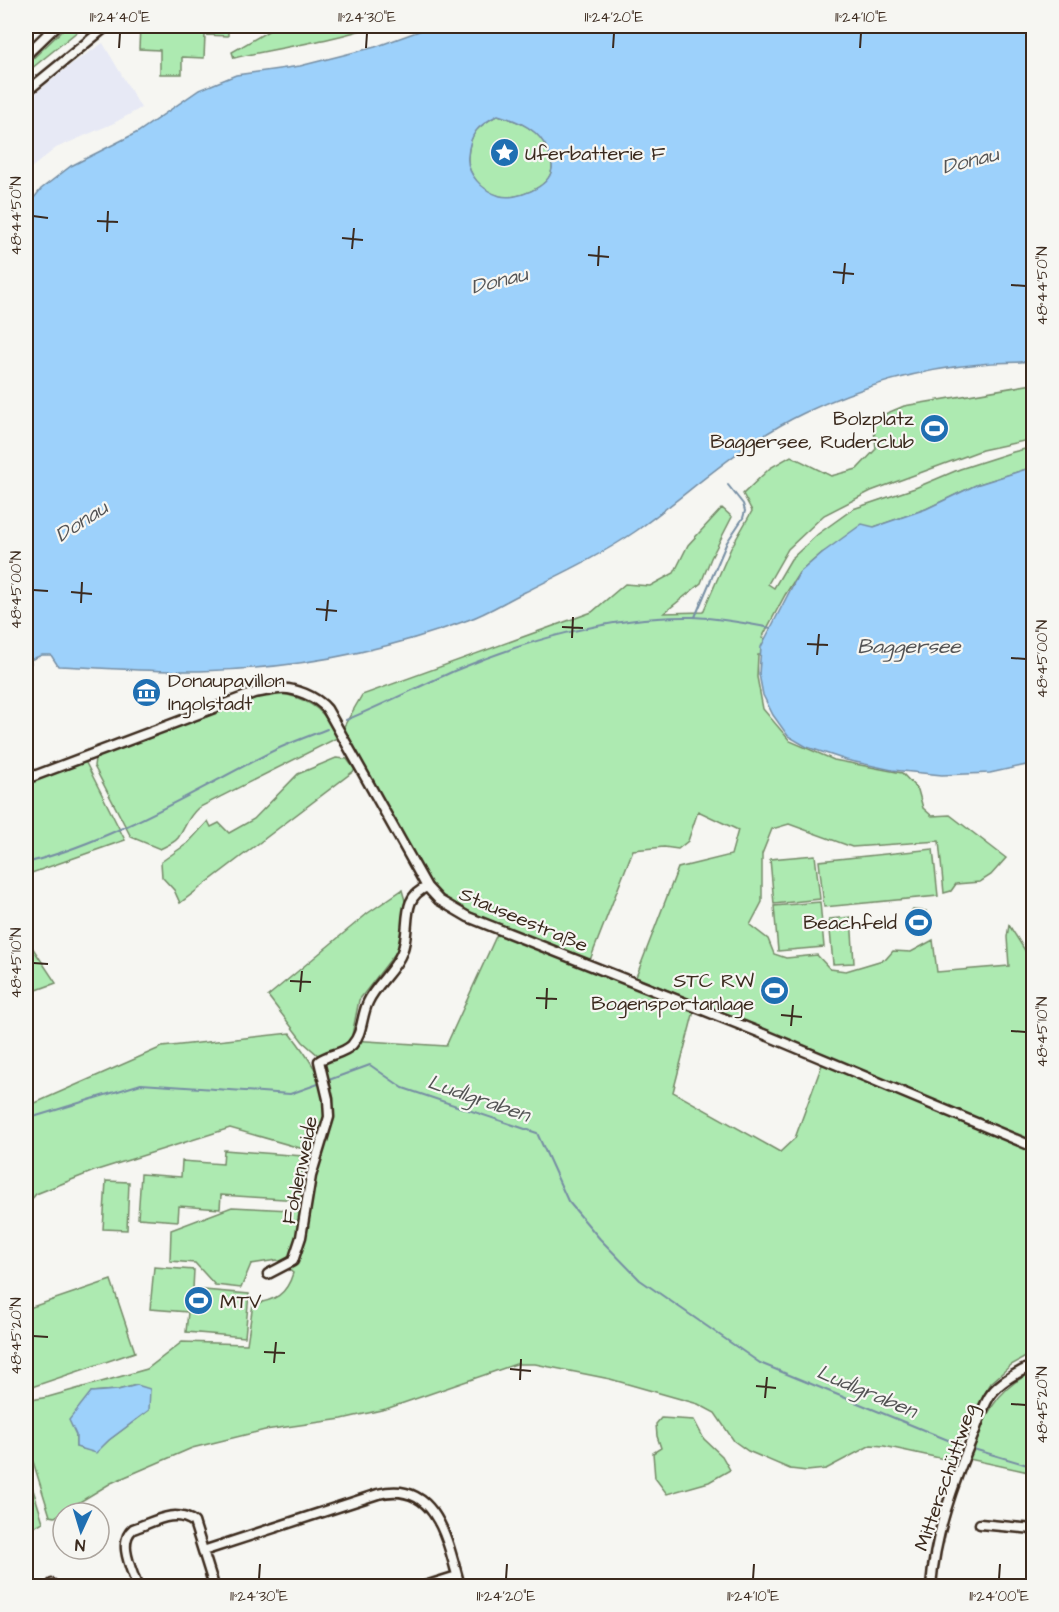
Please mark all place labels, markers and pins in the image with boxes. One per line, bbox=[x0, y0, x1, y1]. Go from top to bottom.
place icon: Uferbatterie F bbox=[488, 137, 520, 169]
place label: Uferbatterie F bbox=[525, 140, 665, 168]
place label: Bolzplatz Baggersee, Ruderclub bbox=[710, 405, 914, 457]
sports icon: Bolzplatz Baggersee, Ruderclub bbox=[919, 413, 951, 445]
place label: Donaupavillon Ingolstadt bbox=[168, 667, 285, 719]
museum icon: Donaupavillon Ingolstadt bbox=[131, 676, 163, 708]
sports icon: Beachfeld bbox=[902, 906, 934, 938]
place label: Beachfeld bbox=[803, 909, 897, 937]
place label: STC RW Bogensportanlage bbox=[591, 967, 754, 1019]
sports icon: STC RW Bogensportanlage bbox=[759, 975, 791, 1007]
sports icon: MTV bbox=[183, 1285, 215, 1317]
place label: MTV bbox=[220, 1288, 262, 1316]

